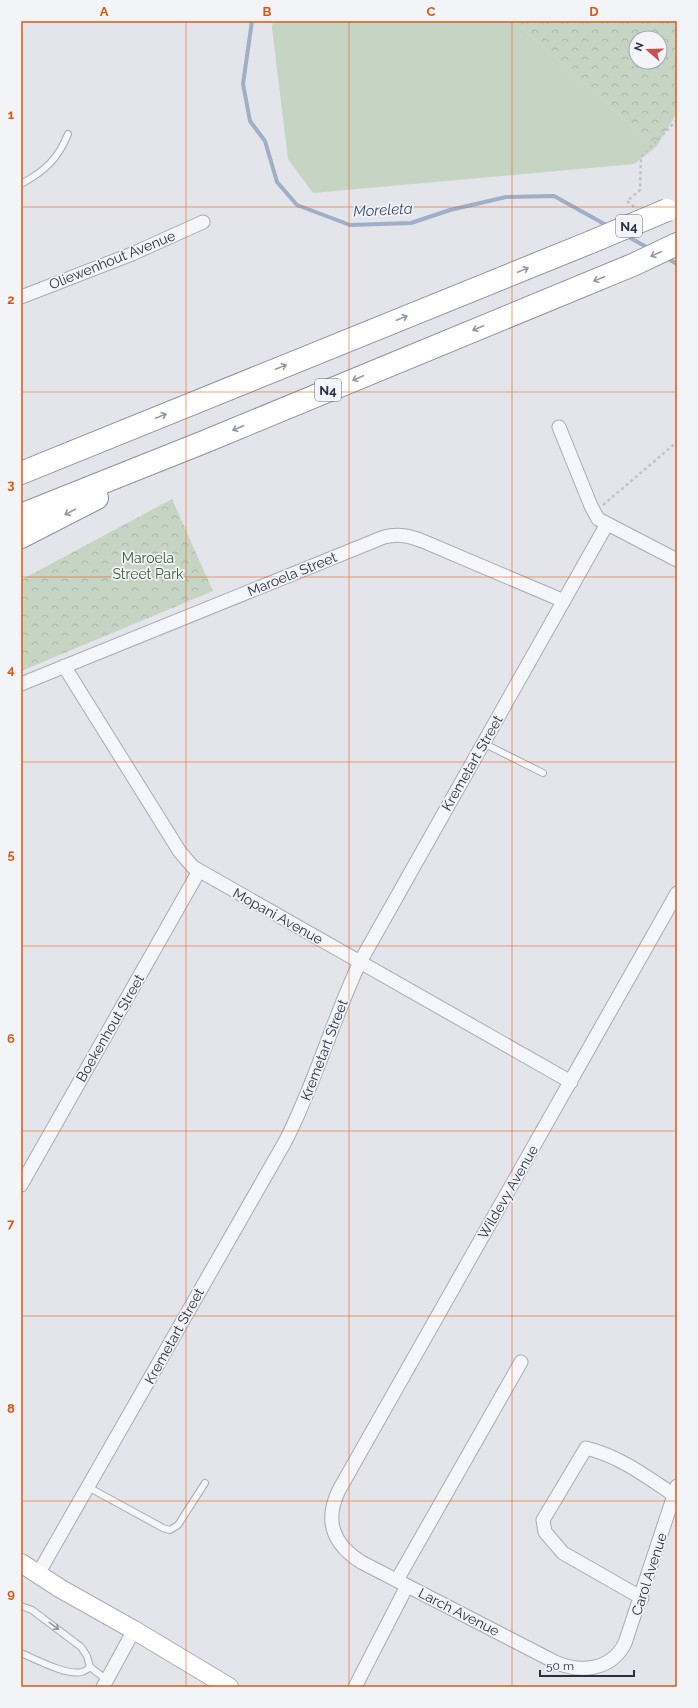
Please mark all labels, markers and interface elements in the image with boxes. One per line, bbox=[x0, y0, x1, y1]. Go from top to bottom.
text: A bbox=[100, 4, 109, 19]
text: B bbox=[263, 4, 272, 19]
text: C bbox=[427, 4, 436, 19]
text: D bbox=[589, 4, 599, 19]
north arrow bbox=[628, 30, 668, 70]
text: N bbox=[632, 41, 647, 53]
text: 1 bbox=[8, 107, 15, 122]
water label: Moreleta bbox=[353, 199, 413, 221]
road number: N4 bbox=[616, 215, 642, 237]
street label: Oliewenhout Avenue bbox=[47, 227, 177, 293]
one-way arrow bbox=[650, 251, 662, 258]
one-way arrow bbox=[516, 266, 528, 273]
one-way arrow bbox=[593, 275, 605, 283]
text: 2 bbox=[7, 292, 15, 307]
one-way arrow bbox=[395, 314, 407, 322]
one-way arrow bbox=[473, 325, 485, 332]
one-way arrow bbox=[275, 363, 287, 370]
one-way arrow bbox=[353, 374, 365, 382]
road number: N4 bbox=[315, 379, 341, 401]
one-way arrow bbox=[154, 411, 166, 419]
one-way arrow bbox=[233, 424, 245, 432]
text: 3 bbox=[7, 477, 15, 492]
one-way arrow bbox=[65, 508, 77, 516]
street label: Maroela Street bbox=[245, 549, 339, 599]
park label: Maroela Street Park bbox=[113, 550, 184, 582]
text: 4 bbox=[7, 662, 15, 677]
street label: Kremetart Street bbox=[438, 712, 506, 813]
text: 5 bbox=[7, 847, 15, 862]
street label: Mopani Avenue bbox=[230, 885, 326, 947]
street label: Boekenhout Street bbox=[73, 971, 147, 1084]
street label: Kremetart Street bbox=[297, 997, 351, 1103]
text: 6 bbox=[7, 1031, 15, 1046]
street label: Wildevy Avenue bbox=[475, 1142, 541, 1242]
text: 7 bbox=[7, 1216, 15, 1231]
street label: Kremetart Street bbox=[141, 1285, 207, 1387]
text: 8 bbox=[7, 1401, 15, 1416]
street label: Carol Avenue bbox=[628, 1531, 670, 1617]
street label: Larch Avenue bbox=[416, 1585, 502, 1639]
text: 9 bbox=[7, 1586, 15, 1601]
one-way arrow bbox=[48, 1622, 59, 1630]
scale bar bbox=[540, 1652, 634, 1678]
text: 50 m bbox=[546, 1659, 574, 1673]

